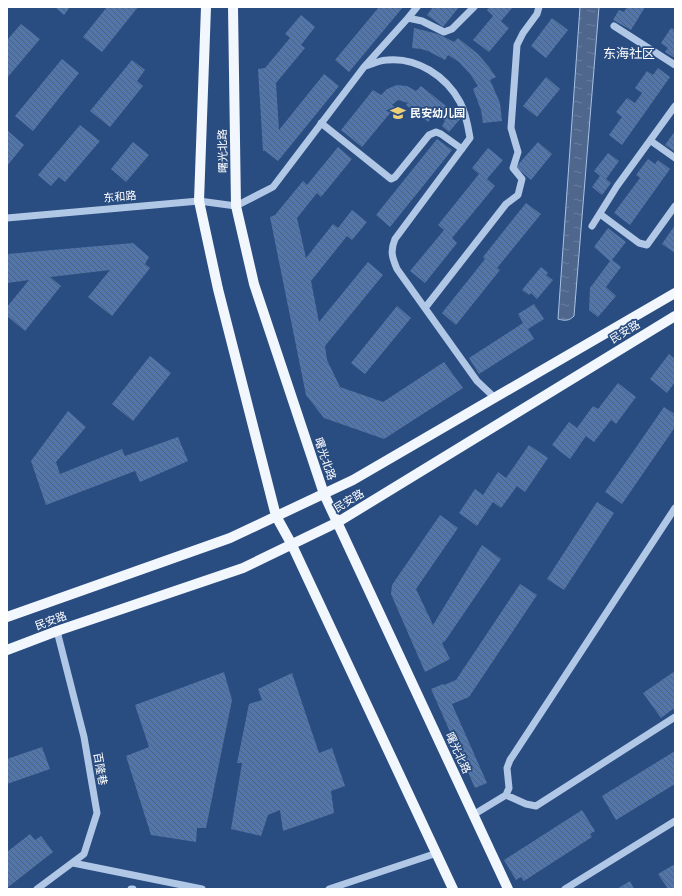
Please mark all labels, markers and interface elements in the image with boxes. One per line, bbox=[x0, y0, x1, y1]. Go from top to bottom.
district label: 东海社区 bbox=[603, 45, 655, 63]
school or university icon: 民安幼儿园 bbox=[389, 104, 407, 122]
place label: 民安幼儿园 bbox=[410, 106, 465, 121]
street label: 曙光北路 bbox=[215, 129, 231, 173]
street label: 东和路 bbox=[103, 188, 137, 206]
street label: 民安路 bbox=[607, 317, 643, 347]
street label: 曙光北路 bbox=[311, 436, 339, 482]
street label: 民安路 bbox=[331, 486, 367, 516]
street label: 民安路 bbox=[33, 608, 69, 634]
street label: 曙光北路 bbox=[442, 730, 474, 776]
street label: 百隆巷 bbox=[90, 751, 110, 787]

